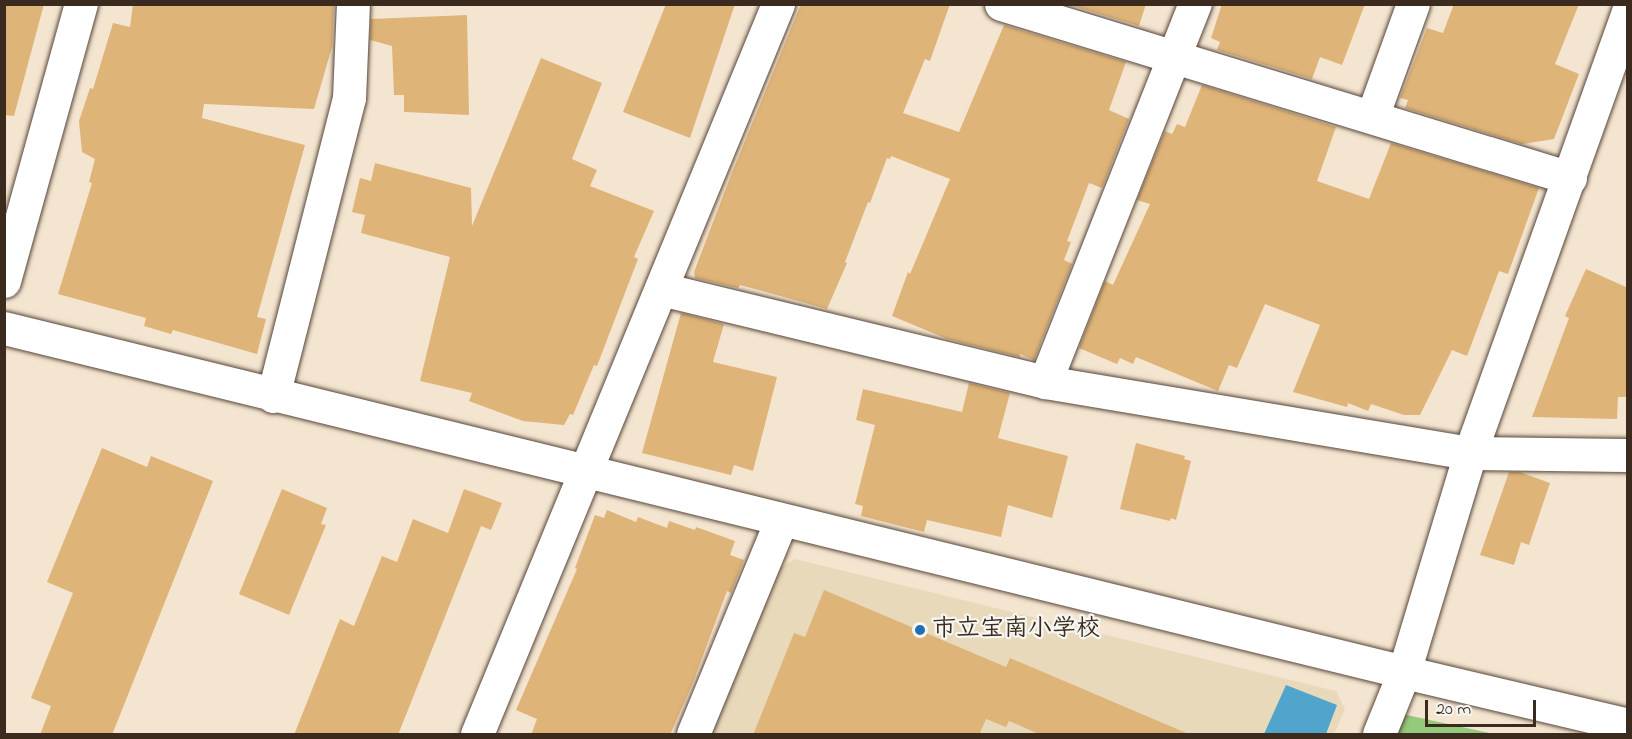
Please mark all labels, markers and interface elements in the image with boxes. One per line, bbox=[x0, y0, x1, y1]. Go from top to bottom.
place label: 市立宝南小学校 bbox=[932, 616, 1100, 644]
marker: 市立宝南小学校 bbox=[913, 623, 927, 637]
scale bar bbox=[1428, 688, 1539, 726]
text: 20 m bbox=[1436, 697, 1471, 723]

